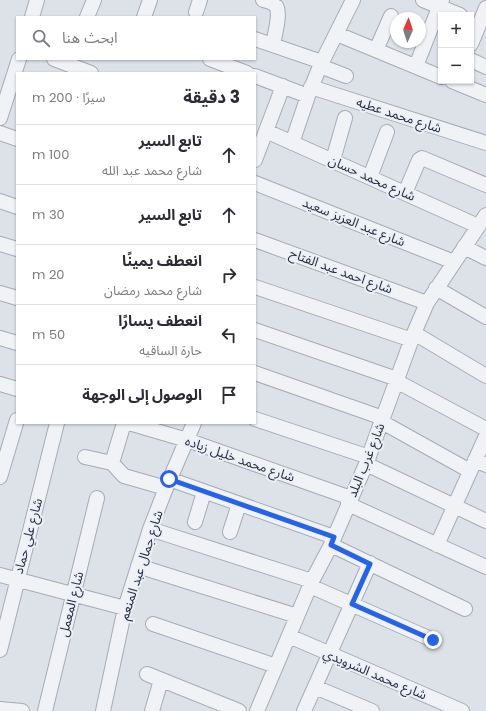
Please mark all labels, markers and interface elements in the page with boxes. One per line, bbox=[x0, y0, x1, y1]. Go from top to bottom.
north arrow bbox=[390, 12, 426, 48]
map controls bbox=[438, 12, 474, 84]
button: + bbox=[438, 12, 474, 48]
search box bbox=[16, 16, 256, 60]
icon: search bbox=[30, 27, 52, 49]
text: ابحث هنا bbox=[62, 27, 118, 48]
button: − bbox=[438, 48, 474, 84]
text: 3 دقيقة bbox=[183, 85, 240, 109]
text: سيرًا · 200 m bbox=[32, 88, 105, 107]
street label: شارع محمد عطيه bbox=[354, 92, 444, 139]
text: تابع السير bbox=[139, 130, 202, 151]
icon: ahead bbox=[218, 144, 240, 166]
text: 100 m bbox=[32, 145, 69, 164]
street label: شارع محمد حسان bbox=[325, 150, 418, 207]
text: شارع محمد عبد الله bbox=[102, 161, 202, 180]
street label: شارع عبد العزيز سعيد bbox=[299, 193, 408, 252]
text: تابع السير bbox=[139, 204, 202, 225]
icon: ahead bbox=[218, 204, 240, 226]
text: 30 m bbox=[32, 205, 65, 224]
street label: شارع احمد عبد الفتاح bbox=[286, 243, 395, 299]
text: انعطف يمينًا bbox=[122, 250, 202, 271]
icon: right bbox=[218, 264, 240, 286]
text: 20 m bbox=[32, 265, 65, 284]
text: شارع محمد رمضان bbox=[104, 281, 202, 300]
text: انعطف يسارًا bbox=[118, 310, 202, 331]
icon: left bbox=[218, 324, 240, 346]
text: 50 m bbox=[32, 325, 65, 344]
text: حارة الساقيه bbox=[139, 341, 202, 360]
text: الوصول إلى الوجهة bbox=[82, 384, 202, 405]
icon: arrive bbox=[218, 384, 240, 406]
street label: شارع غرب البلد bbox=[342, 420, 390, 500]
street label: شارع محمد خليل زياده bbox=[182, 431, 297, 488]
route start bbox=[160, 470, 178, 488]
street label: شارع علي حماد bbox=[9, 496, 48, 576]
street label: شارع جمال عبد المنعم bbox=[114, 508, 169, 623]
street label: شارع المعمل bbox=[54, 569, 89, 639]
route end bbox=[424, 631, 442, 649]
street label: شارع محمد الشرويدي bbox=[320, 644, 430, 705]

